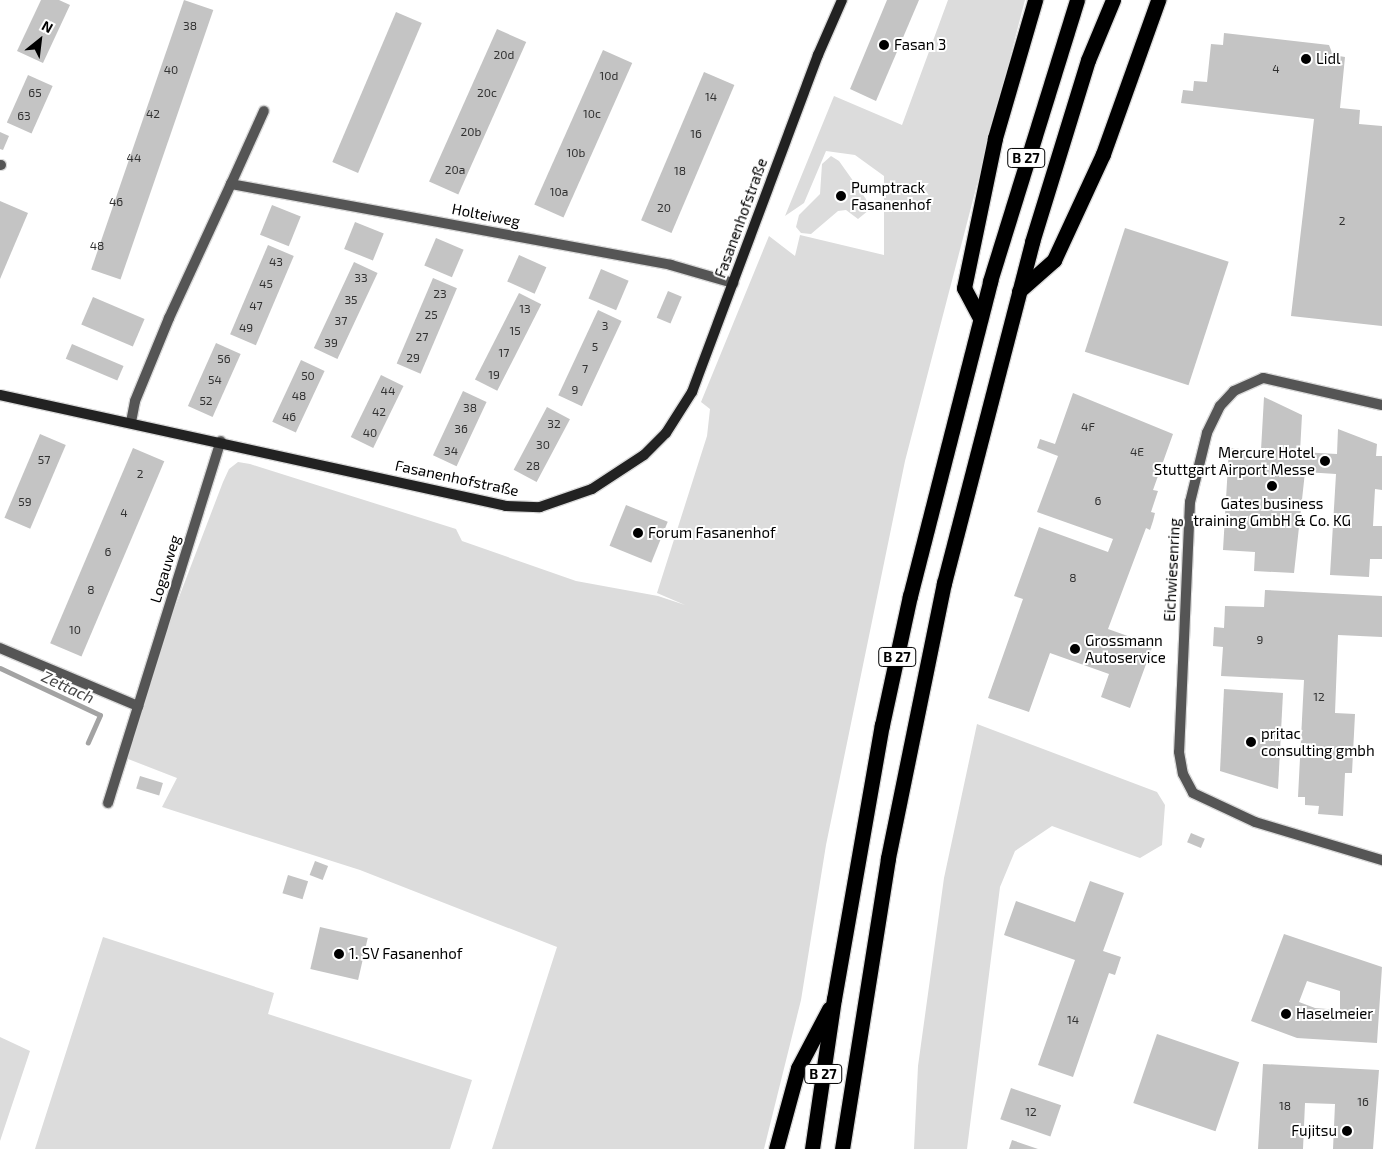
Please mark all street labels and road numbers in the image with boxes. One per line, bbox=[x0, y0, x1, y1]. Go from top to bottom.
road number: B 27 bbox=[1006, 146, 1046, 170]
street label: Fasanenhofstraße bbox=[711, 156, 771, 280]
street label: Holteiweg bbox=[450, 200, 522, 230]
street label: Fasanenhofstraße bbox=[394, 456, 520, 500]
street label: Eichwiesenring bbox=[1160, 518, 1184, 622]
street label: Logauweg bbox=[146, 533, 184, 605]
road number: B 27 bbox=[877, 646, 917, 669]
road number: B 27 bbox=[803, 1062, 843, 1086]

